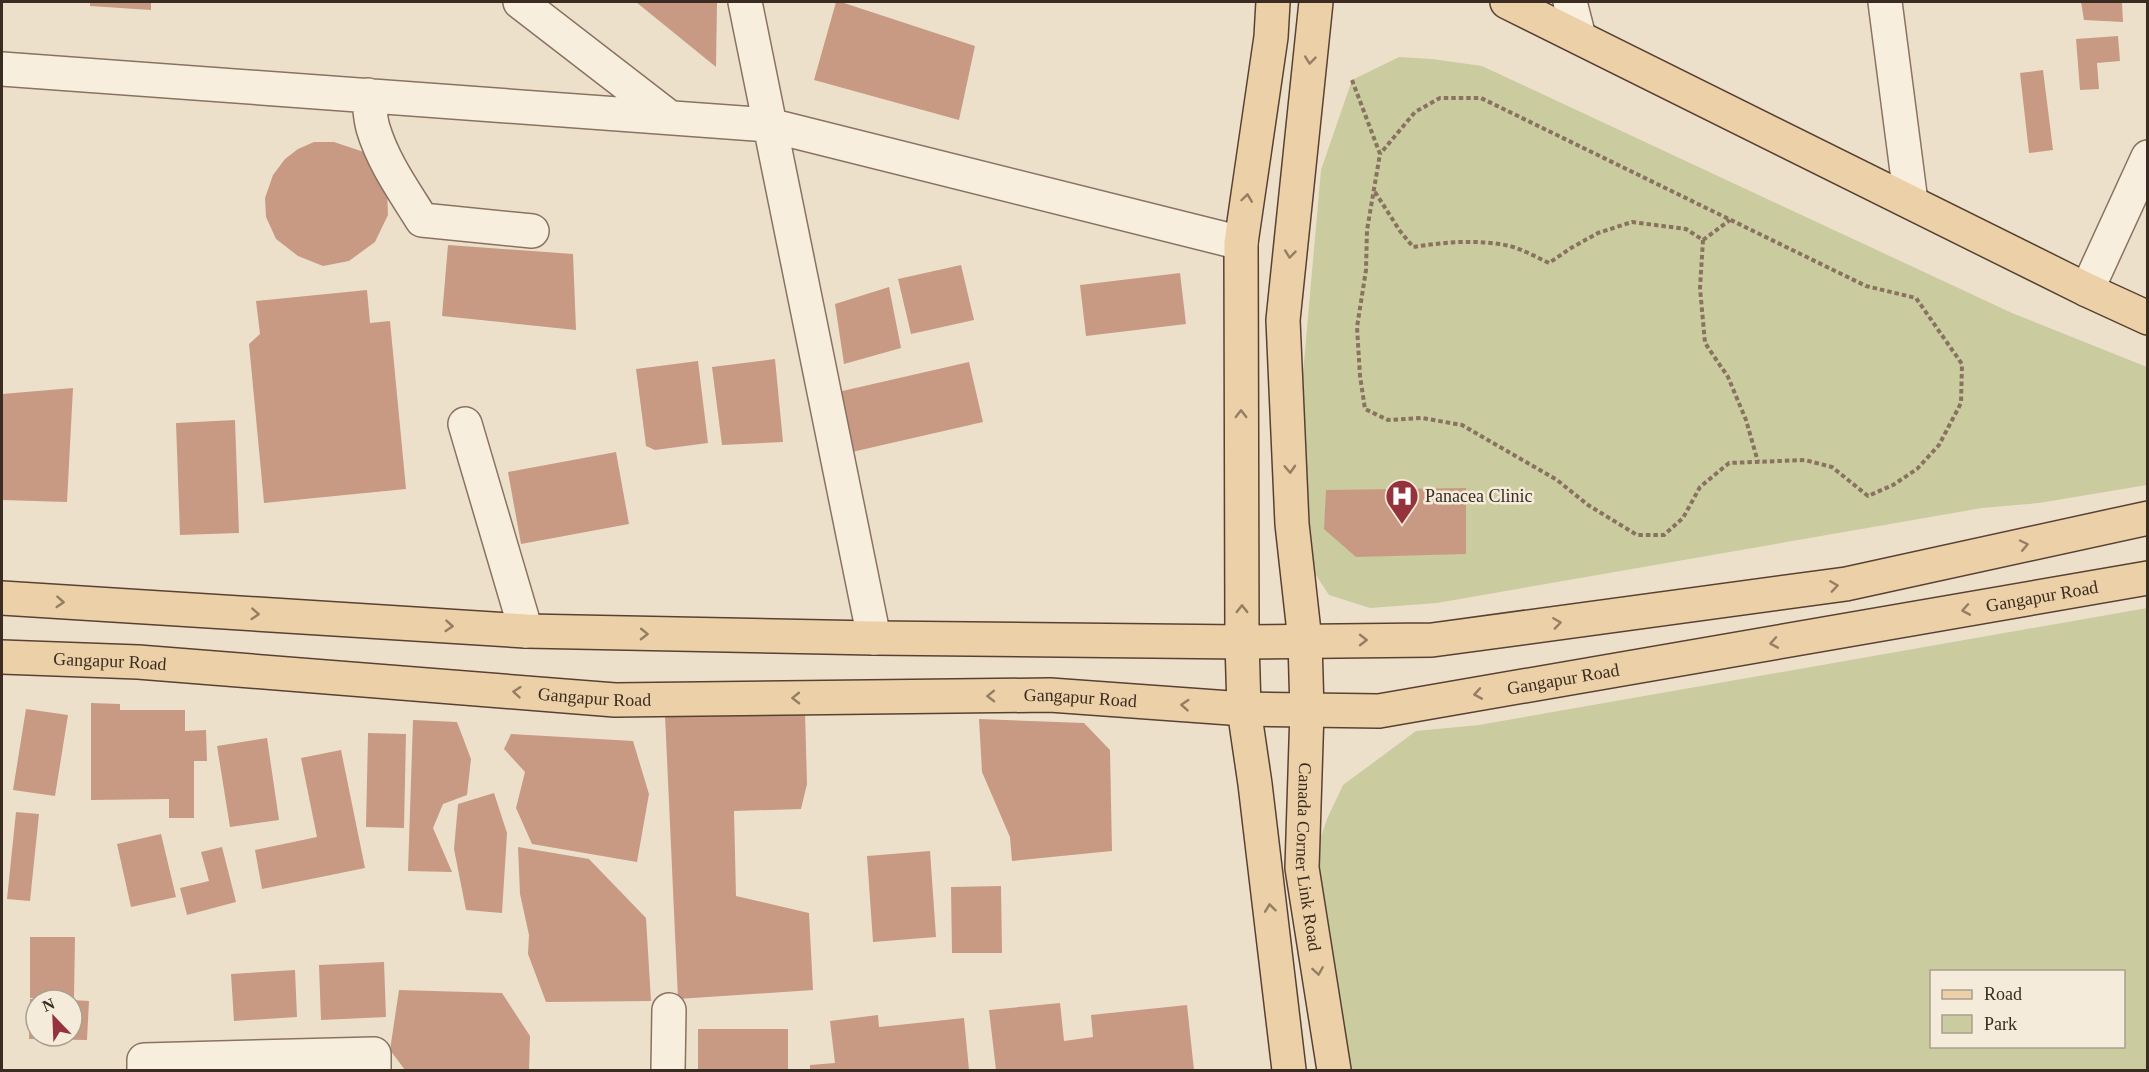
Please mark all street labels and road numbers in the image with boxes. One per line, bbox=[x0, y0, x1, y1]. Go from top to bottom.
street label: Gangapur Road bbox=[1984, 577, 2100, 616]
street label: Gangapur Road bbox=[53, 649, 167, 674]
street label: Gangapur Road bbox=[1505, 660, 1621, 699]
street label: Gangapur Road bbox=[537, 684, 651, 710]
street label: Gangapur Road bbox=[1023, 685, 1138, 711]
street label: Canada Corner Link Road bbox=[1292, 762, 1325, 953]

